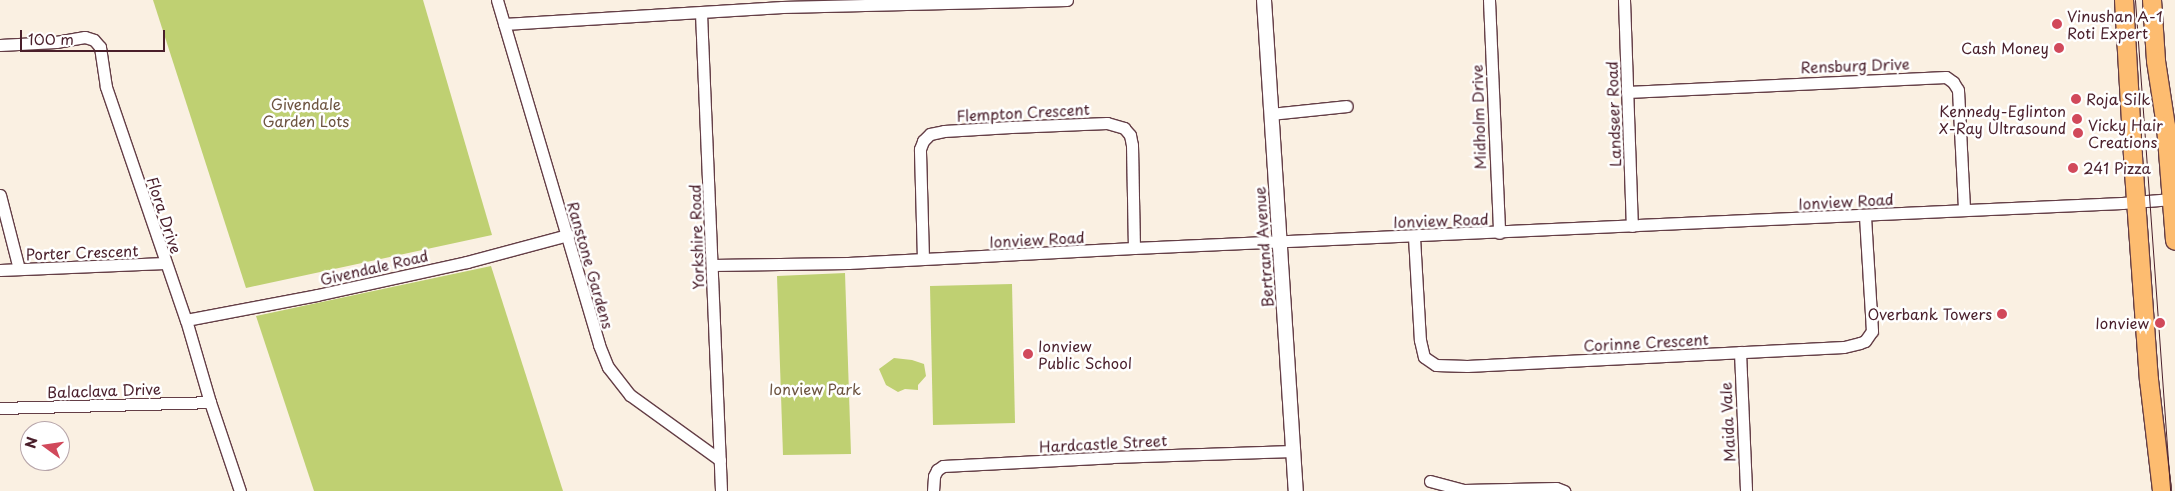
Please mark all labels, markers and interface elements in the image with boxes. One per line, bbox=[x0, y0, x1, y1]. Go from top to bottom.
place label: Vinushan A-1 Roti Expert bbox=[2067, 6, 2163, 41]
marker: Vinushan A-1 Roti Expert bbox=[2051, 18, 2063, 30]
scale bar bbox=[22, 20, 168, 52]
text: 100 m bbox=[28, 27, 74, 50]
place label: Cash Money bbox=[1960, 39, 2049, 57]
marker: Cash Money bbox=[2053, 42, 2065, 54]
street label: Rensburg Drive bbox=[1800, 54, 1910, 76]
street label: Landseer Road bbox=[1602, 60, 1624, 168]
street label: Midholm Drive bbox=[1467, 64, 1489, 170]
place label: Roja Silk bbox=[2086, 90, 2150, 108]
marker: Roja Silk bbox=[2070, 93, 2082, 105]
park label: Givendale Garden Lots bbox=[262, 94, 350, 129]
street label: Flempton Crescent bbox=[955, 99, 1091, 125]
place label: Kennedy-Eglinton X-Ray Ultrasound bbox=[1937, 101, 2066, 136]
marker: Kennedy-Eglinton X-Ray Ultrasound bbox=[2070, 112, 2084, 126]
place label: Vicky Hair Creations bbox=[2088, 115, 2164, 150]
marker: Vicky Hair Creations bbox=[2072, 127, 2084, 139]
place label: 241 Pizza bbox=[2083, 159, 2151, 177]
marker: 241 Pizza bbox=[2067, 162, 2079, 174]
street label: Flora Drive bbox=[144, 174, 186, 256]
street label: Yorkshire Road bbox=[685, 184, 707, 290]
street label: Bertrand Avenue bbox=[1250, 186, 1276, 308]
street label: Ionview Road bbox=[1798, 190, 1894, 212]
street label: Ranstone Gardens bbox=[564, 200, 618, 330]
street label: Ionview Road bbox=[1393, 209, 1489, 231]
street label: Ionview Road bbox=[989, 228, 1085, 250]
street label: Porter Crescent bbox=[25, 241, 139, 263]
street label: Givendale Road bbox=[318, 246, 430, 288]
place label: Overbank Towers bbox=[1868, 305, 1992, 323]
marker: Overbank Towers bbox=[1996, 308, 2008, 320]
place label: Ionview bbox=[2095, 314, 2149, 332]
marker: Ionview bbox=[2153, 316, 2167, 330]
street label: Corinne Crescent bbox=[1583, 330, 1709, 354]
place label: Ionview Public School bbox=[1038, 336, 1133, 371]
marker: Ionview Public School bbox=[1022, 348, 1034, 360]
street label: Balaclava Drive bbox=[47, 379, 161, 401]
park label: Ionview Park bbox=[769, 380, 861, 398]
street label: Maida Vale bbox=[1716, 381, 1738, 463]
north arrow bbox=[20, 421, 70, 471]
street label: Hardcastle Street bbox=[1038, 431, 1168, 455]
text: N bbox=[19, 435, 42, 450]

